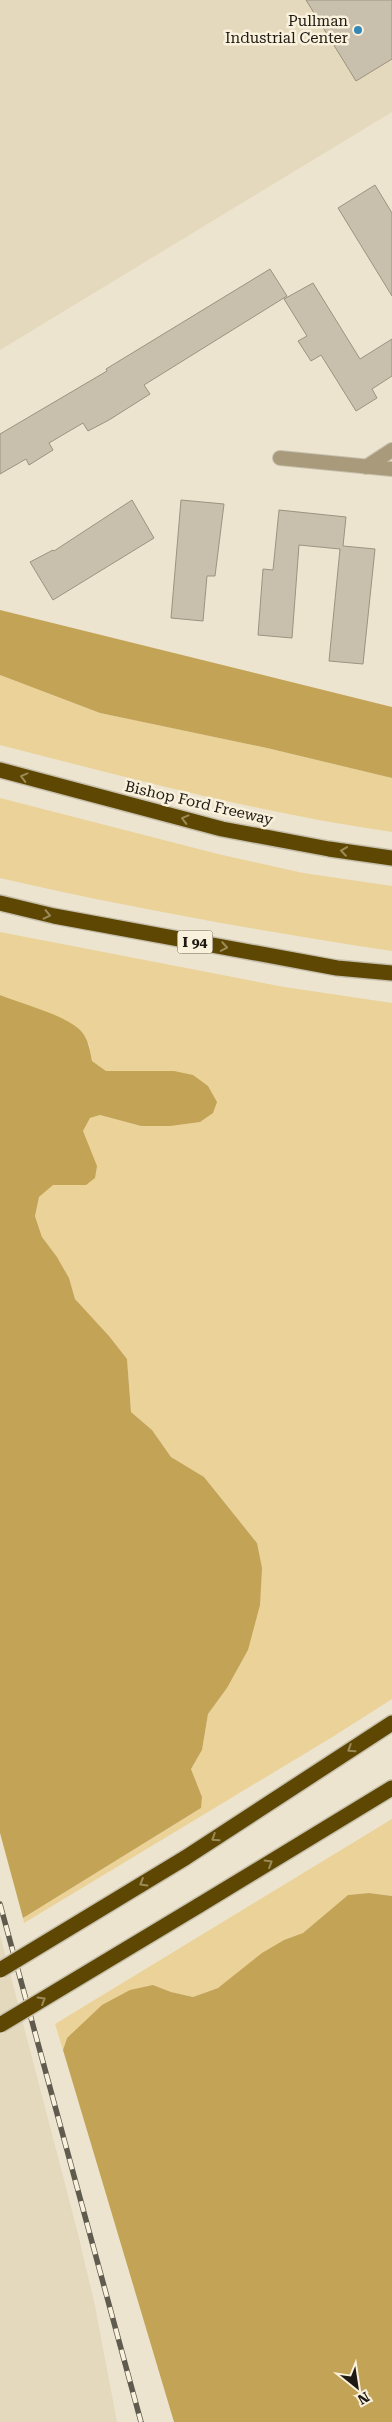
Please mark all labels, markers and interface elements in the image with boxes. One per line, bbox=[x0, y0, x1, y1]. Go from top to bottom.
place label: Pullman Industrial Center bbox=[225, 12, 348, 47]
marker: Pullman Industrial Center bbox=[352, 24, 364, 36]
one-way arrow bbox=[20, 772, 28, 783]
street label: Bishop Ford Freeway bbox=[123, 777, 275, 829]
one-way arrow bbox=[180, 814, 189, 825]
one-way arrow bbox=[339, 846, 347, 857]
one-way arrow bbox=[43, 909, 52, 920]
road number: I 94 bbox=[178, 930, 212, 954]
one-way arrow bbox=[220, 942, 229, 952]
one-way arrow bbox=[347, 1743, 356, 1753]
one-way arrow bbox=[211, 1832, 221, 1841]
one-way arrow bbox=[264, 1859, 273, 1869]
one-way arrow bbox=[139, 1877, 148, 1887]
one-way arrow bbox=[36, 1997, 45, 2007]
north arrow bbox=[332, 2362, 382, 2412]
text: N bbox=[355, 2389, 372, 2408]

